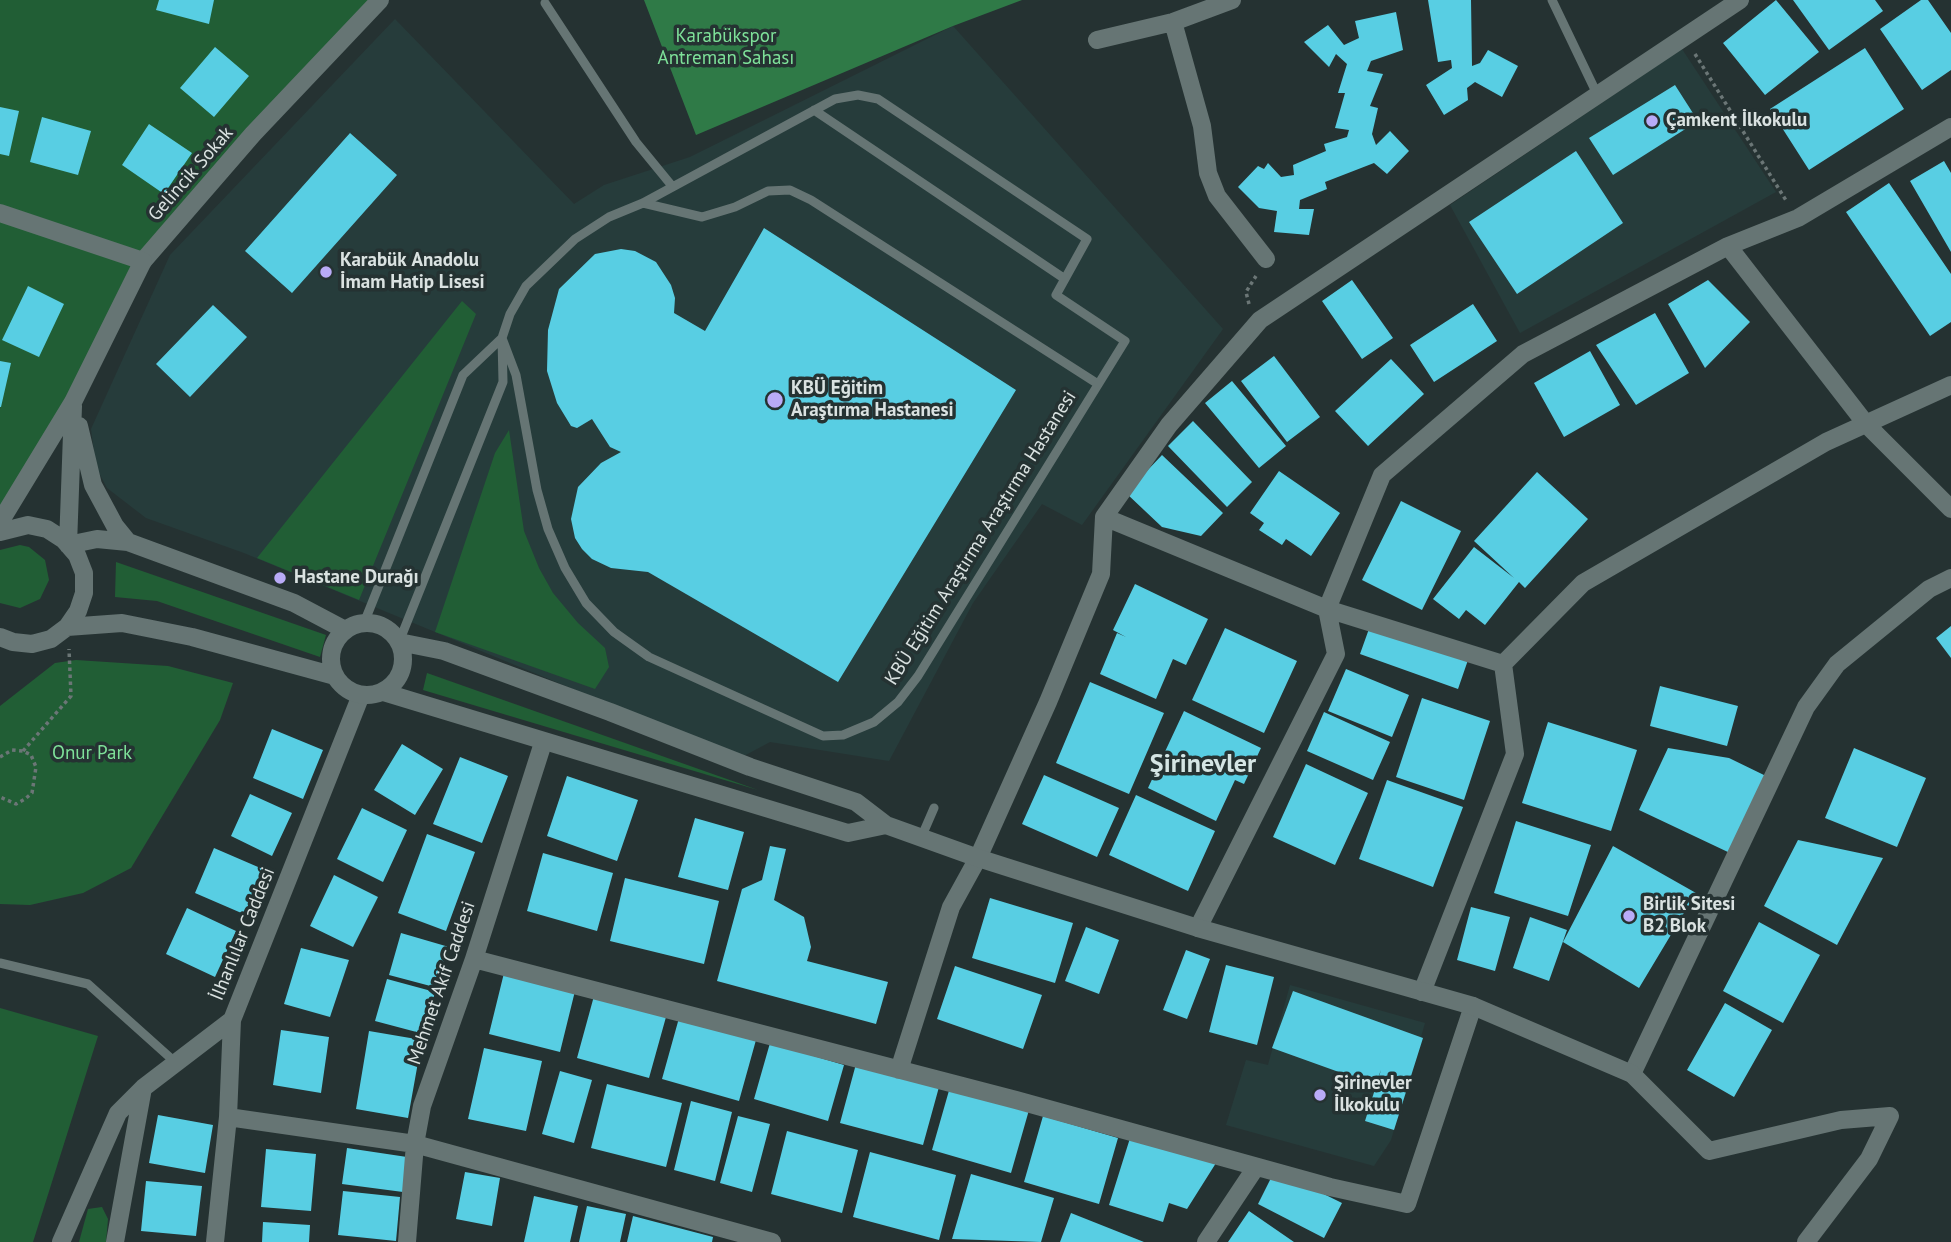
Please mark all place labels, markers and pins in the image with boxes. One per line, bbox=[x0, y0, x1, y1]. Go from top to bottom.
place label: Çamkent İlkokulu bbox=[1666, 110, 1807, 132]
marker: Çamkent İlkokulu bbox=[1644, 113, 1660, 129]
place label: Karabük Anadolu İmam Hatip Lisesi bbox=[340, 250, 485, 294]
marker: Karabük Anadolu İmam Hatip Lisesi bbox=[318, 264, 334, 280]
place label: KBÜ Eğitim Araştırma Hastanesi bbox=[791, 378, 954, 422]
marker: KBÜ Eğitim Araştırma Hastanesi bbox=[765, 390, 785, 410]
place label: Hastane Durağı bbox=[294, 567, 419, 589]
marker: Hastane Durağı bbox=[272, 570, 288, 586]
place label: Birlik Sitesi B2 Blok bbox=[1643, 894, 1735, 938]
marker: Birlik Sitesi B2 Blok bbox=[1621, 908, 1637, 924]
place label: Şirinevler İlkokulu bbox=[1334, 1073, 1412, 1117]
marker: Şirinevler İlkokulu bbox=[1312, 1087, 1328, 1103]

